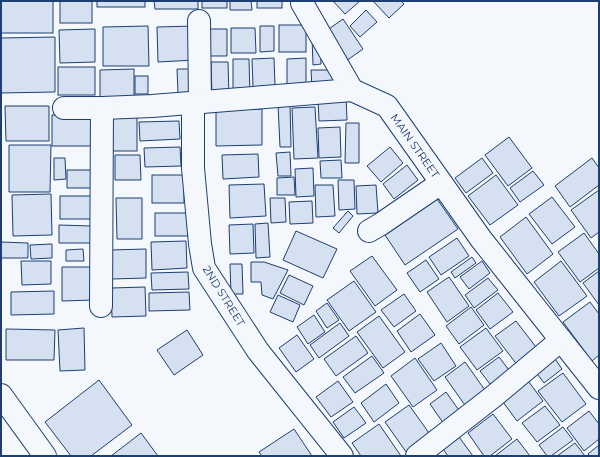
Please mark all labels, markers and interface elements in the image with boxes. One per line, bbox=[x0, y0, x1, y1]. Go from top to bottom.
street label: MAIN STREET bbox=[388, 111, 443, 181]
street label: 2ND STREET bbox=[200, 263, 249, 330]

